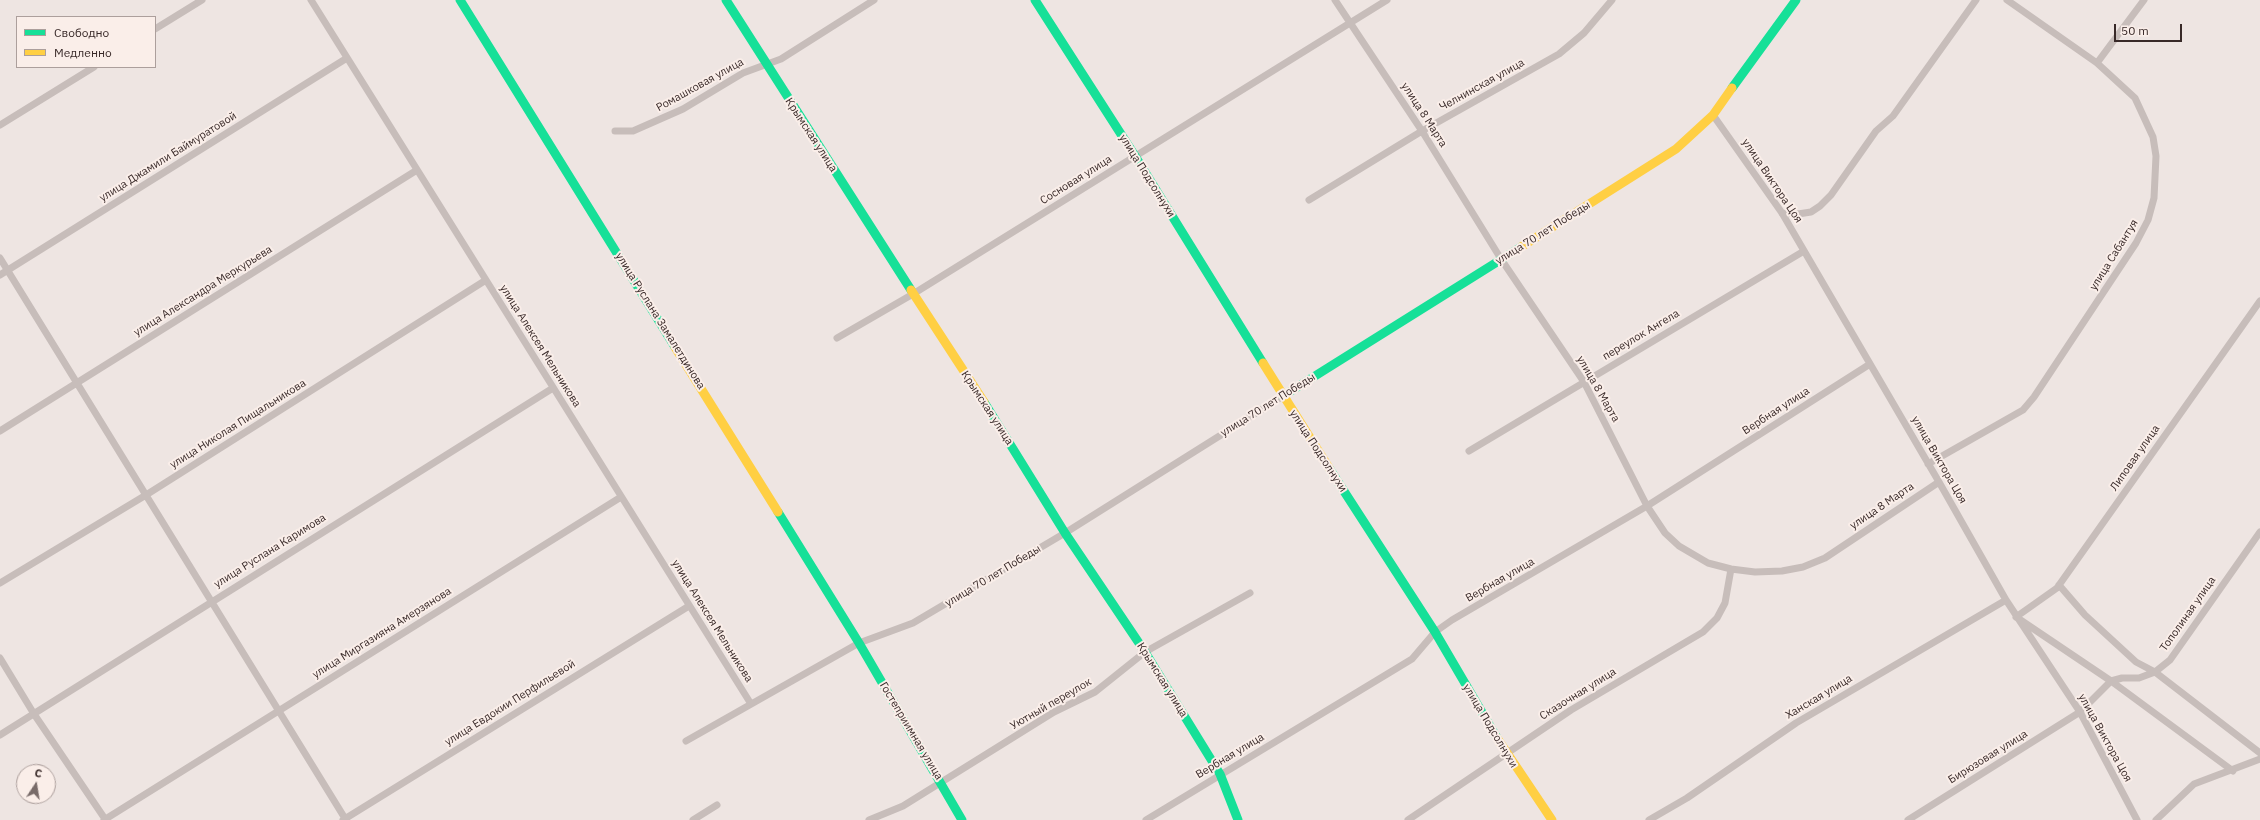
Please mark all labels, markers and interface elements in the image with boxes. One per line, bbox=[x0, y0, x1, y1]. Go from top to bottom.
legend bbox=[16, 16, 156, 68]
scale bar bbox=[2116, 16, 2184, 42]
text: 50 m bbox=[2121, 23, 2149, 38]
text: Свободно bbox=[54, 25, 109, 40]
text: Медленно bbox=[54, 45, 112, 60]
street label: Ромашковая улица bbox=[654, 56, 746, 114]
street label: Челнинская улица bbox=[1437, 56, 1527, 114]
street label: улица 8 Марта bbox=[1398, 80, 1450, 150]
street label: Крымская улица bbox=[782, 96, 840, 174]
street label: улица Джамили Баймуратовой bbox=[97, 109, 239, 205]
street label: улица Подсолнухи bbox=[1116, 132, 1178, 220]
street label: улица Виктора Цоя bbox=[1739, 136, 1805, 226]
street label: Сосновая улица bbox=[1038, 153, 1114, 207]
street label: улица 70 лет Победы bbox=[1493, 198, 1593, 268]
street label: улица Сабантуя bbox=[2087, 217, 2141, 293]
street label: улица Александра Меркурьева bbox=[131, 243, 275, 339]
street label: улица Руслана Замалетдинова bbox=[612, 250, 708, 392]
street label: улица Алексея Мельникова bbox=[497, 282, 583, 410]
street label: переулок Ангела bbox=[1600, 307, 1682, 363]
street label: улица 8 Марта bbox=[1574, 354, 1622, 424]
street label: Крымская улица bbox=[958, 369, 1016, 447]
street label: улица 70 лет Победы bbox=[1218, 370, 1318, 440]
street label: улица Николая Пищальникова bbox=[168, 377, 308, 471]
street label: Вербная улица bbox=[1740, 384, 1812, 438]
street label: улица Подсолнухи bbox=[1287, 407, 1349, 495]
street label: улица Виктора Цоя bbox=[1909, 414, 1969, 506]
street label: Липовая улица bbox=[2107, 423, 2163, 493]
street label: улица 8 Марта bbox=[1848, 480, 1916, 532]
street label: улица Руслана Каримова bbox=[212, 511, 328, 591]
street label: улица 70 лет Победы bbox=[943, 542, 1043, 610]
street label: Вербная улица bbox=[1463, 555, 1537, 605]
street label: улица Алексея Мельникова bbox=[669, 557, 755, 685]
street label: Тополиная улица bbox=[2157, 574, 2219, 654]
street label: улица Миргазияна Амерзянова bbox=[310, 585, 454, 681]
street label: Крымская улица bbox=[1134, 640, 1190, 720]
street label: улица Евдокии Перфильевой bbox=[442, 657, 578, 749]
street label: Сказочная улица bbox=[1537, 665, 1619, 723]
street label: Ханская улица bbox=[1783, 672, 1855, 722]
street label: Уютный переулок bbox=[1008, 675, 1094, 733]
street label: Гостеприимная улица bbox=[877, 680, 945, 782]
street label: улица Подсолнухи bbox=[1460, 682, 1520, 770]
street label: улица Виктора Цоя bbox=[2075, 692, 2135, 784]
street label: Бирюзовая улица bbox=[1946, 727, 2030, 787]
street label: Вербная улица bbox=[1194, 730, 1266, 782]
north arrow bbox=[16, 764, 56, 804]
text: С bbox=[33, 766, 43, 781]

